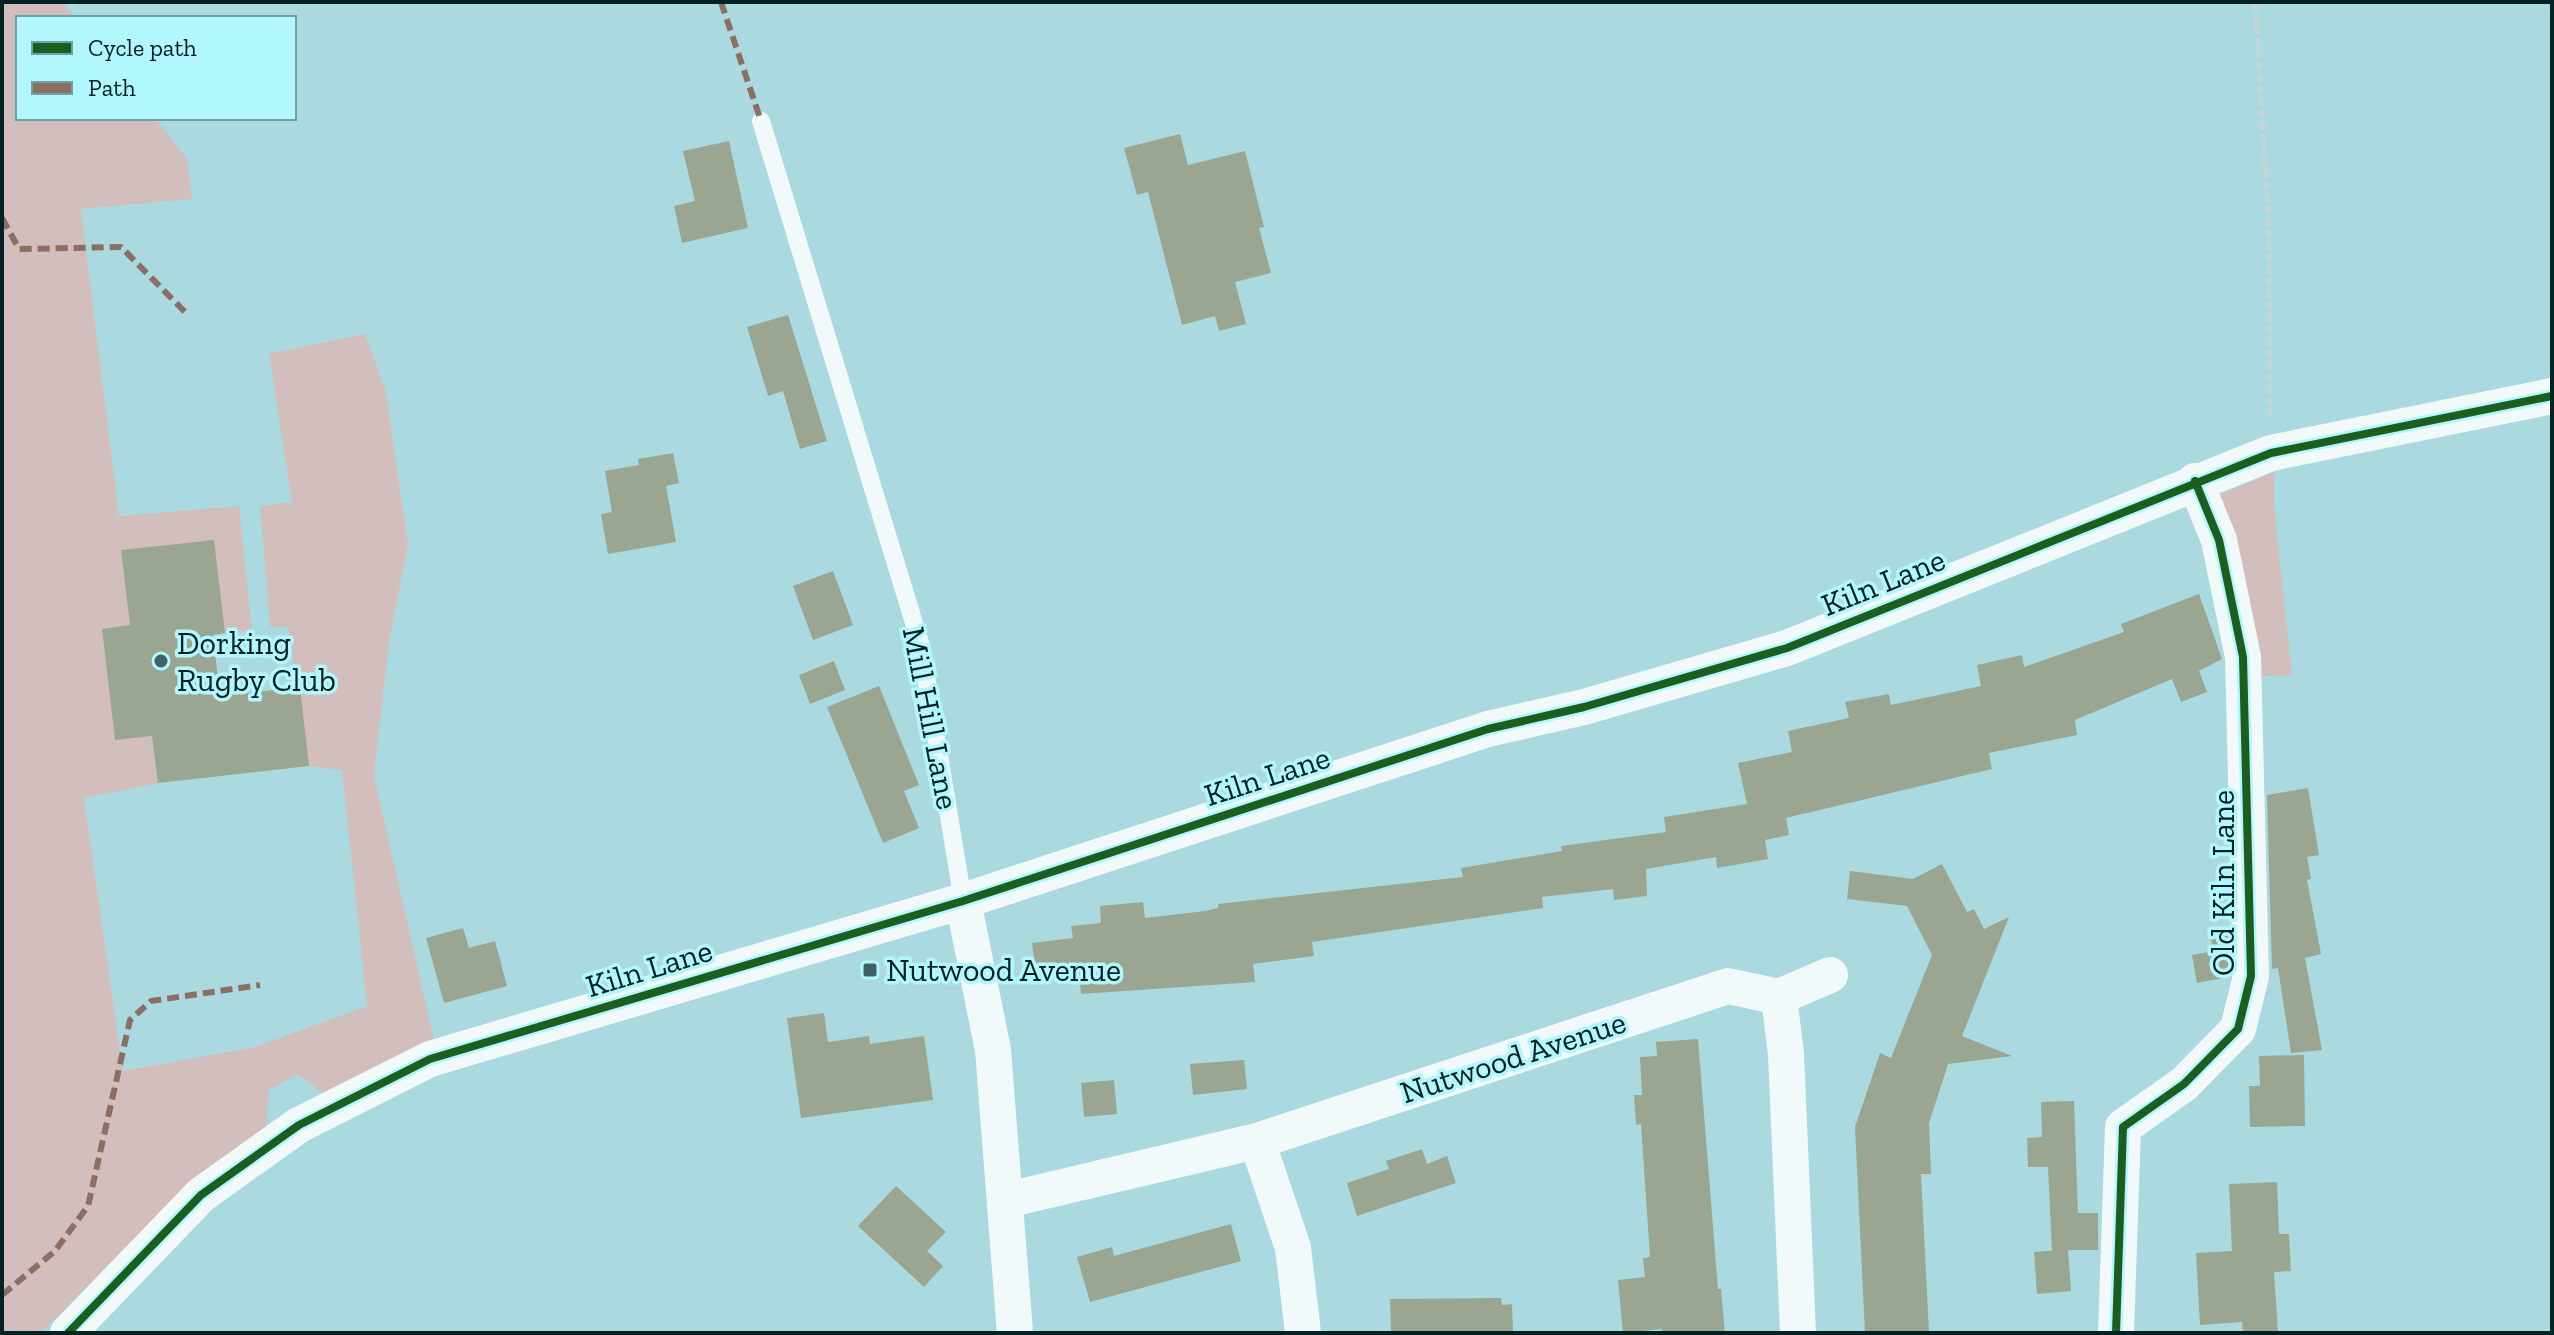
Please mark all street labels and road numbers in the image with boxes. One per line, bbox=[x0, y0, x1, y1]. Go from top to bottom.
street label: Kiln Lane bbox=[1816, 540, 1950, 624]
street label: Mill Hill Lane bbox=[895, 623, 967, 813]
street label: Kiln Lane bbox=[1199, 738, 1335, 814]
street label: Old Kiln Lane bbox=[2204, 790, 2242, 976]
street label: Kiln Lane bbox=[581, 931, 717, 1005]
street label: Nutwood Avenue bbox=[1395, 1003, 1631, 1111]

